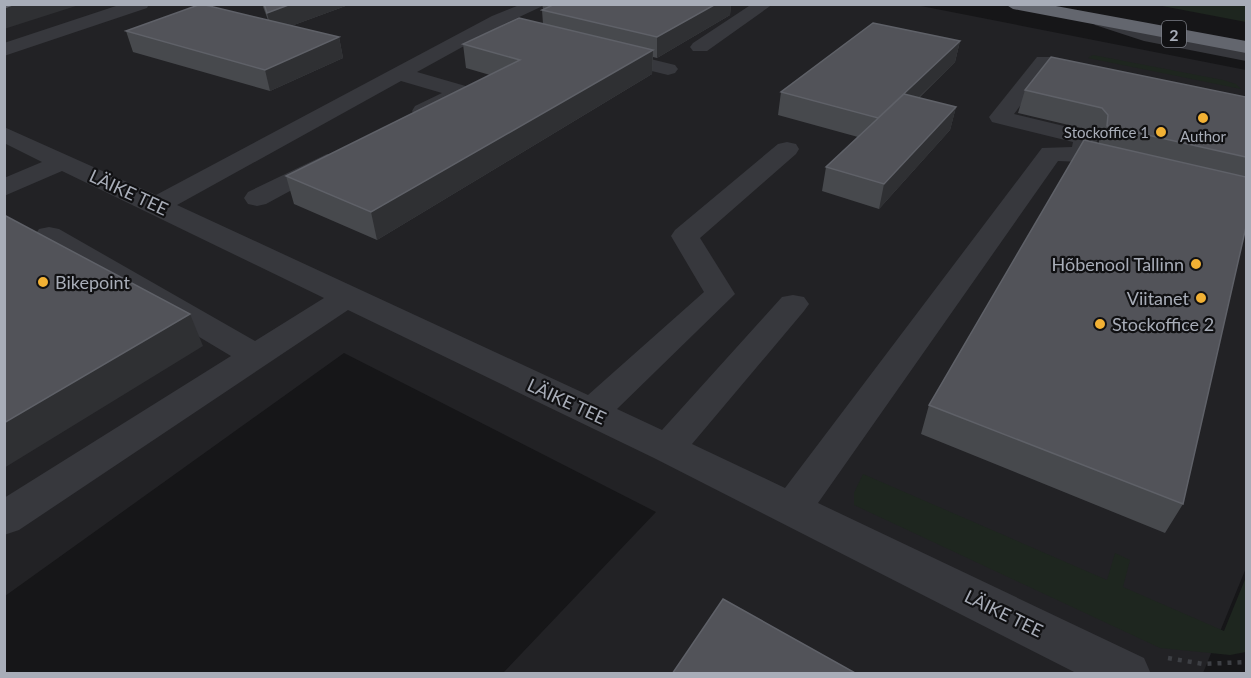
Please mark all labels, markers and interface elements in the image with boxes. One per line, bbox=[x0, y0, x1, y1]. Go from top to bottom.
road number: 2 bbox=[1162, 21, 1186, 47]
marker: Author bbox=[1196, 111, 1210, 125]
place label: Stockoffice 1 bbox=[1064, 123, 1149, 141]
marker: Stockoffice 1 bbox=[1154, 125, 1168, 139]
place label: Author bbox=[1180, 127, 1227, 145]
street label: LÄIKE TEE bbox=[86, 164, 172, 220]
place label: Hõbenool Tallinn bbox=[1052, 253, 1184, 275]
marker: Hõbenool Tallinn bbox=[1189, 257, 1203, 271]
place label: Bikepoint bbox=[55, 271, 130, 293]
marker: Bikepoint bbox=[36, 275, 50, 289]
place label: Viitanet bbox=[1127, 287, 1190, 309]
marker: Viitanet bbox=[1194, 291, 1208, 305]
place label: Stockoffice 2 bbox=[1112, 313, 1214, 335]
marker: Stockoffice 2 bbox=[1093, 317, 1107, 331]
street label: LÄIKE TEE bbox=[524, 373, 610, 429]
street label: LÄIKE TEE bbox=[961, 585, 1047, 641]

